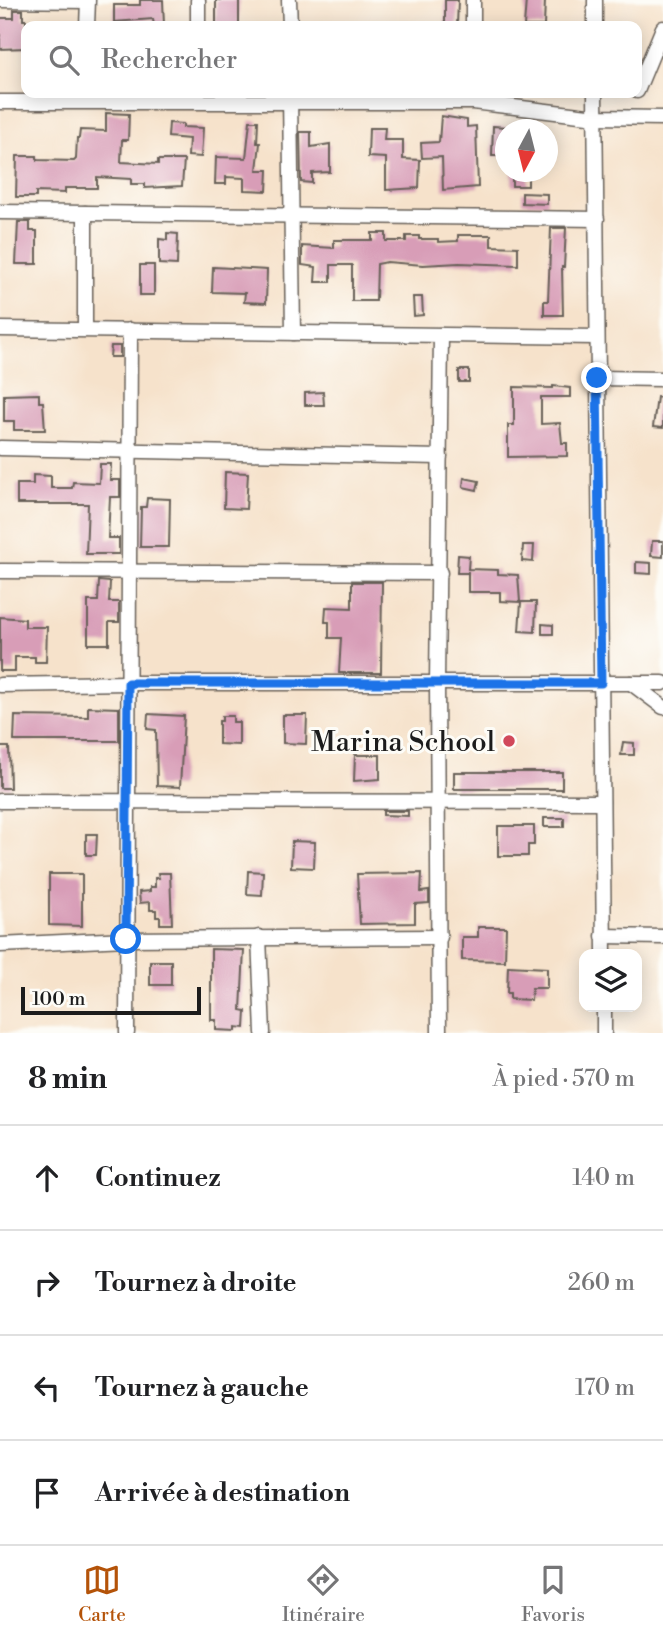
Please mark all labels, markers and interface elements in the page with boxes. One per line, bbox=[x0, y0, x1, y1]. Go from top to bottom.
search box bbox=[21, 21, 642, 98]
icon: search bbox=[45, 41, 83, 79]
text: Rechercher bbox=[101, 44, 237, 76]
north arrow bbox=[495, 119, 558, 182]
route end bbox=[581, 362, 612, 393]
place label: Marina School bbox=[311, 725, 495, 760]
marker: Marina School bbox=[501, 733, 517, 749]
route start bbox=[110, 923, 141, 954]
map controls bbox=[579, 949, 642, 1012]
button: layers bbox=[579, 949, 642, 1012]
scale bar bbox=[21, 984, 201, 1016]
text: 100 m bbox=[32, 987, 85, 1011]
text: 8 min bbox=[28, 1060, 107, 1098]
text: À pied · 570 m bbox=[493, 1065, 635, 1093]
icon: ahead bbox=[28, 1159, 66, 1197]
text: Continuez bbox=[95, 1162, 221, 1194]
text: 140 m bbox=[572, 1164, 635, 1192]
icon: right bbox=[28, 1264, 66, 1302]
text: Tournez à droite bbox=[95, 1267, 297, 1299]
text: 260 m bbox=[568, 1269, 635, 1297]
icon: left bbox=[28, 1369, 66, 1407]
text: Tournez à gauche bbox=[95, 1372, 309, 1404]
text: 170 m bbox=[575, 1374, 635, 1402]
icon: arrive bbox=[28, 1474, 66, 1512]
text: Arrivée à destination bbox=[95, 1477, 350, 1509]
tab: Carte bbox=[78, 1561, 126, 1627]
tab: Itinéraire bbox=[282, 1561, 365, 1627]
tab: Favoris bbox=[521, 1561, 585, 1627]

